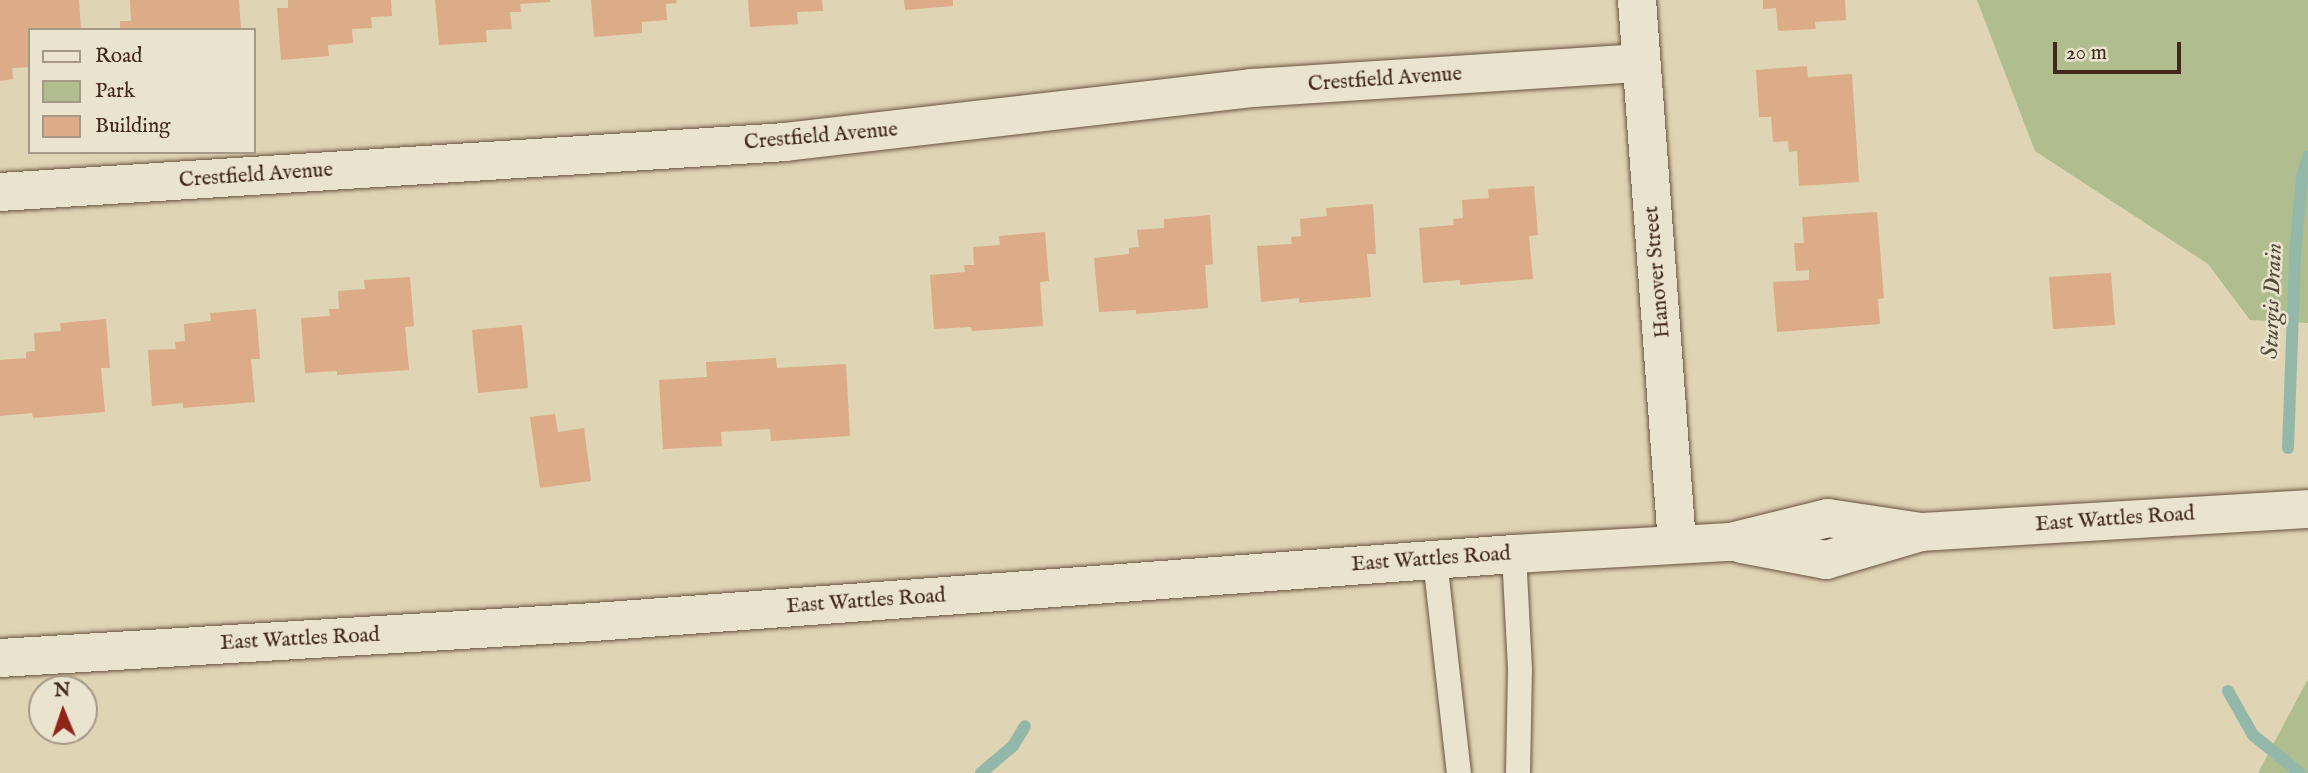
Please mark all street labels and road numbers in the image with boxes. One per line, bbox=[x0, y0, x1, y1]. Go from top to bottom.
street label: Crestfield Avenue bbox=[1307, 62, 1463, 98]
street label: Crestfield Avenue bbox=[743, 118, 899, 156]
street label: Crestfield Avenue bbox=[178, 158, 334, 194]
street label: Hanover Street bbox=[1640, 205, 1676, 339]
street label: East Wattles Road bbox=[2034, 502, 2196, 538]
street label: East Wattles Road bbox=[1350, 542, 1512, 578]
street label: East Wattles Road bbox=[785, 584, 947, 620]
street label: East Wattles Road bbox=[220, 623, 380, 657]

